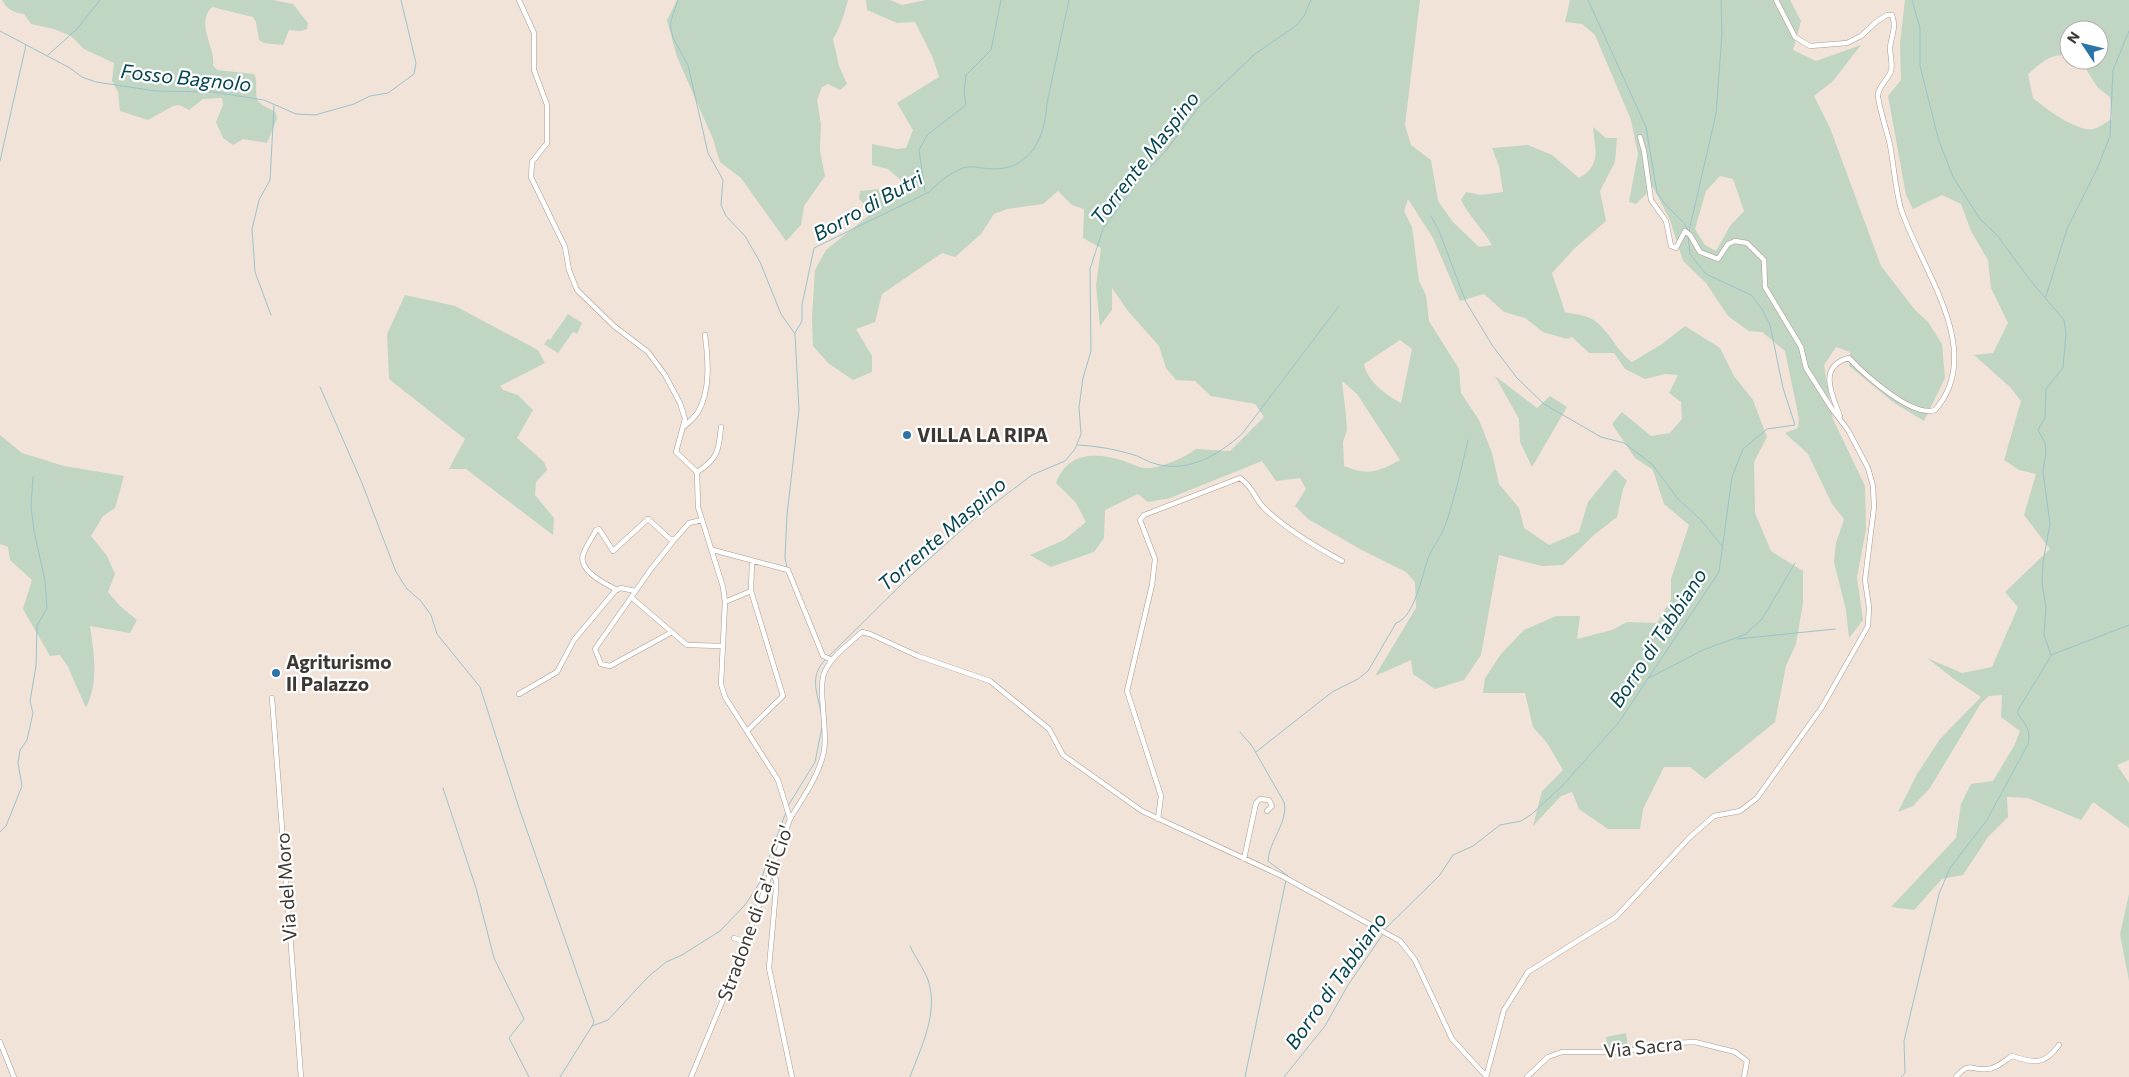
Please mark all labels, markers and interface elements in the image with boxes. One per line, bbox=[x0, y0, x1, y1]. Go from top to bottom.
north arrow bbox=[2059, 20, 2109, 70]
text: N bbox=[2063, 28, 2083, 46]
water label: Fosso Bagnolo bbox=[120, 58, 253, 96]
water label: Torrente Maspino bbox=[1085, 86, 1204, 229]
water label: Borro di Butri bbox=[808, 165, 928, 245]
place label: VILLA LA RIPA bbox=[917, 423, 1048, 446]
marker: VILLA LA RIPA bbox=[901, 429, 913, 441]
water label: Torrente Maspino bbox=[872, 471, 1010, 596]
water label: Borro di Tabbiano bbox=[1603, 563, 1711, 712]
place label: Agriturismo Il Palazzo bbox=[286, 650, 392, 695]
marker: Agriturismo Il Palazzo bbox=[270, 667, 282, 679]
street label: Stradone di Ca' di Cio' bbox=[712, 822, 797, 1004]
street label: Via del Moro bbox=[270, 832, 301, 942]
water label: Borro di Tabbiano bbox=[1279, 908, 1391, 1053]
street label: Via Sacra bbox=[1602, 1031, 1684, 1062]

